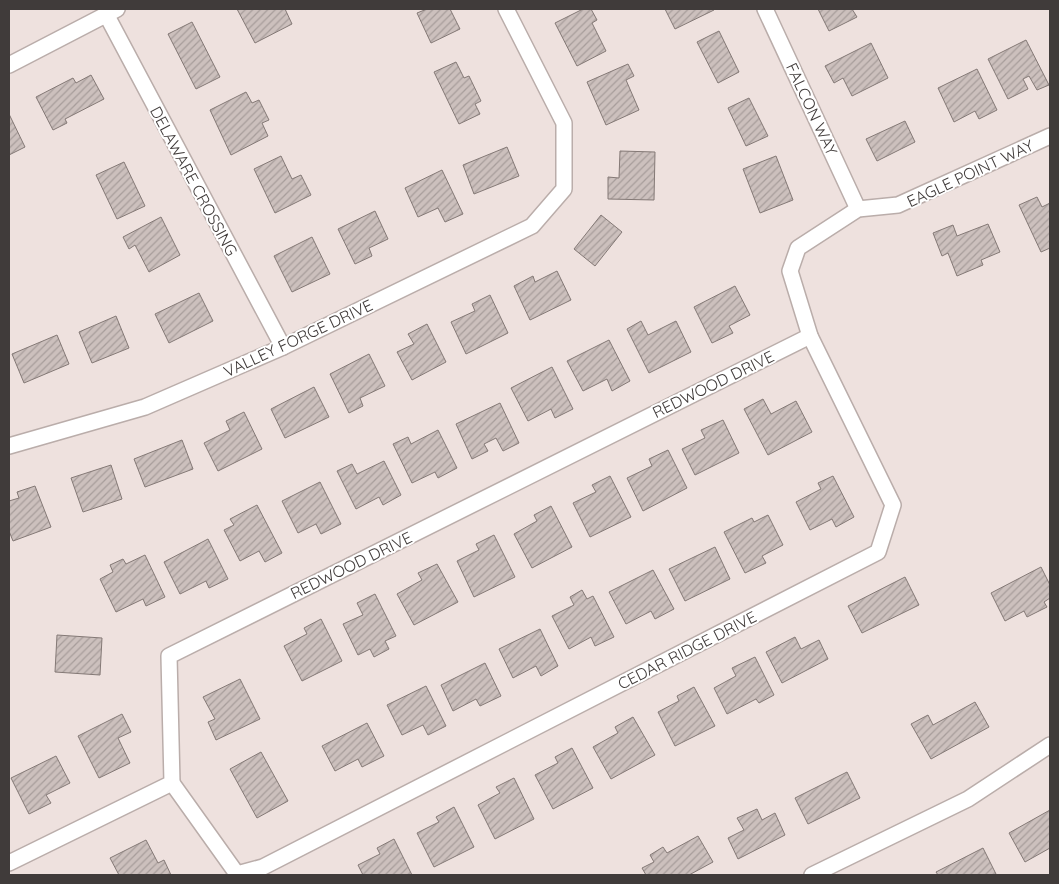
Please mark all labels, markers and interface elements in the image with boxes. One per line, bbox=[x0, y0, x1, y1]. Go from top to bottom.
street label: FALCON WAY bbox=[782, 60, 842, 158]
street label: DELAWARE CROSSING bbox=[146, 103, 242, 259]
street label: EAGLE POINT WAY bbox=[903, 135, 1037, 211]
street label: VALLEY FORGE DRIVE bbox=[220, 295, 376, 381]
street label: REDWOOD DRIVE bbox=[649, 346, 777, 422]
street label: REDWOOD DRIVE bbox=[287, 527, 415, 603]
street label: CEDAR RIDGE DRIVE bbox=[614, 606, 760, 694]

